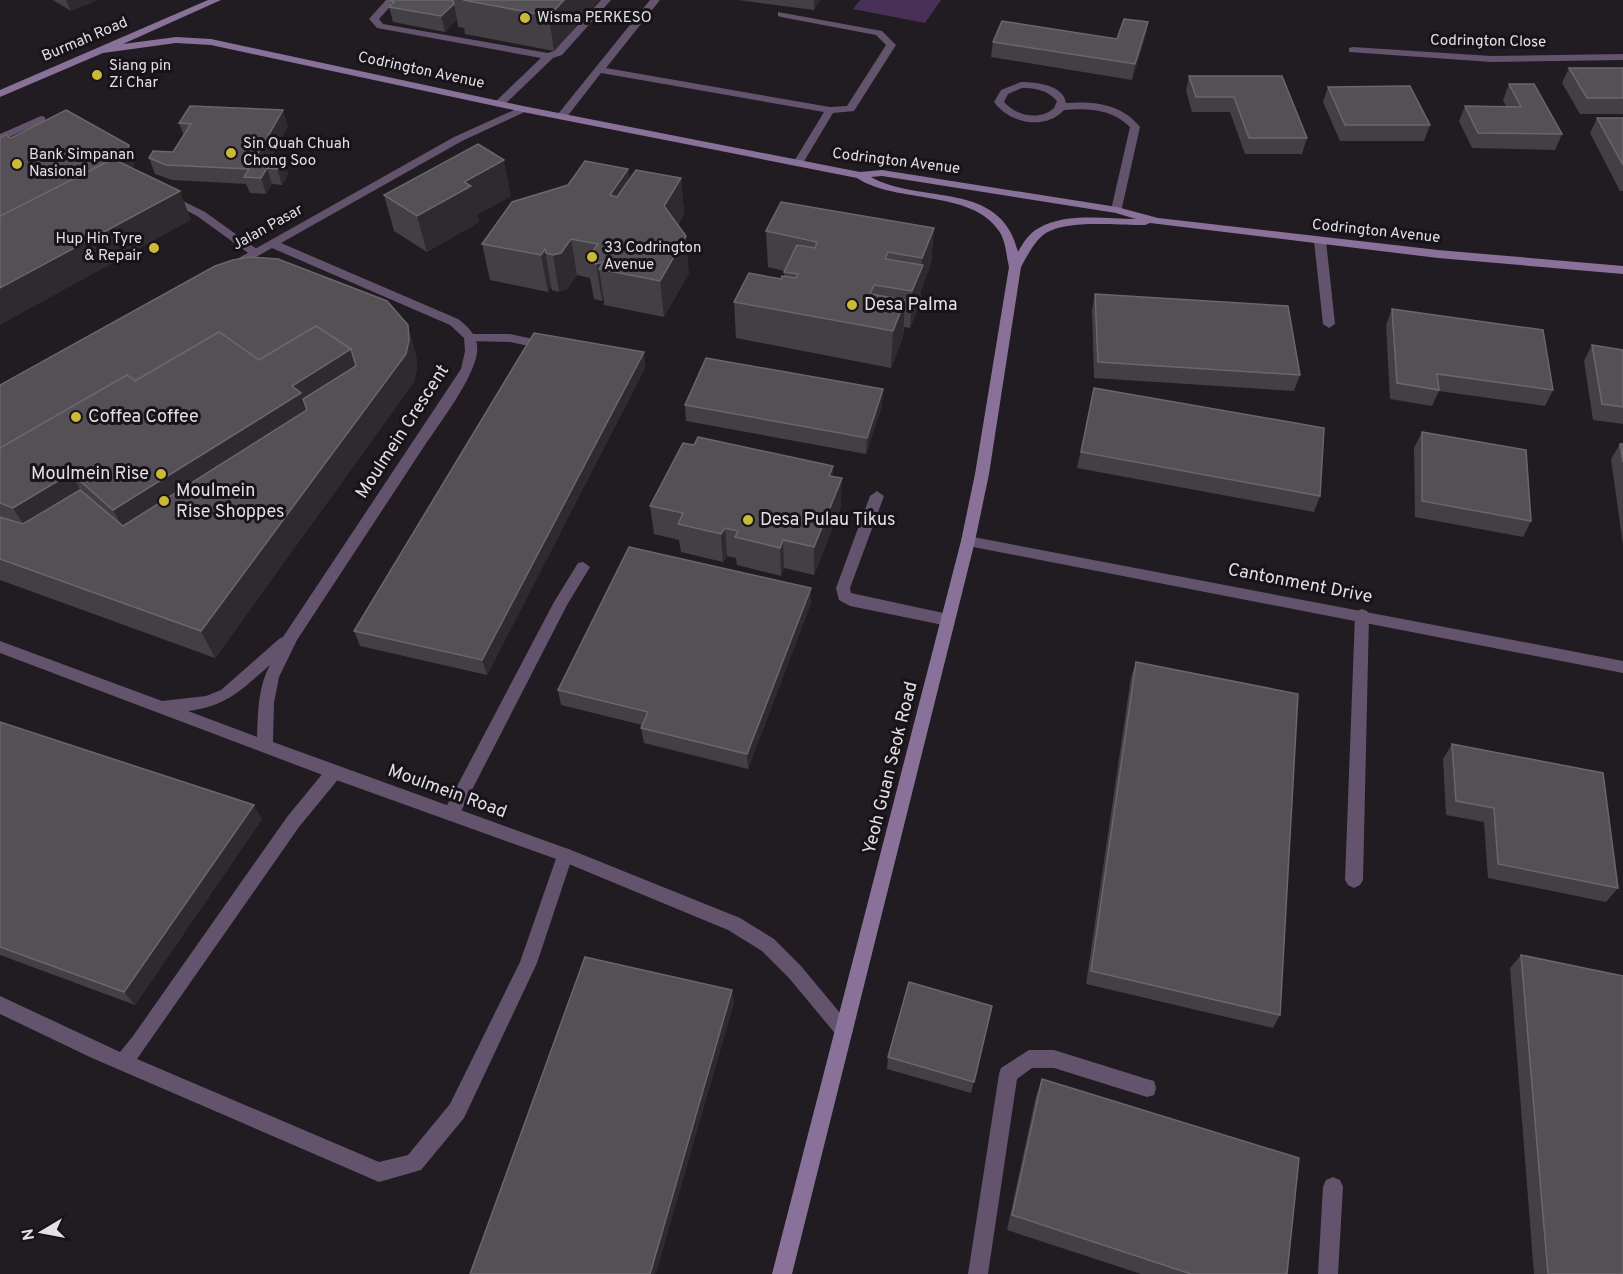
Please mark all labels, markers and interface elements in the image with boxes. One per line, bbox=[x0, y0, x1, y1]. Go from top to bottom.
place label: Wisma PERKESO bbox=[537, 9, 652, 28]
marker: Wisma PERKESO bbox=[518, 11, 532, 25]
street label: Burmah Road bbox=[39, 13, 131, 67]
street label: Codrington Close bbox=[1430, 31, 1546, 53]
street label: Codrington Avenue bbox=[356, 48, 486, 94]
place label: Siang pin Zi Char bbox=[109, 57, 171, 93]
marker: Siang pin Zi Char bbox=[90, 68, 104, 82]
place label: Sin Quah Chuah Chong Soo bbox=[243, 135, 350, 171]
street label: Codrington Avenue bbox=[831, 145, 961, 179]
place label: Bank Simpanan Nasional bbox=[29, 146, 135, 182]
marker: Sin Quah Chuah Chong Soo bbox=[224, 146, 238, 160]
marker: Bank Simpanan Nasional bbox=[10, 157, 24, 171]
street label: Jalan Pasar bbox=[229, 201, 307, 255]
street label: Codrington Avenue bbox=[1311, 216, 1441, 248]
place label: Hup Hin Tyre & Repair bbox=[56, 230, 142, 266]
place label: 33 Codrington Avenue bbox=[604, 239, 701, 275]
marker: Hup Hin Tyre & Repair bbox=[147, 241, 161, 255]
marker: 33 Codrington Avenue bbox=[585, 250, 599, 264]
place label: Desa Palma bbox=[864, 294, 958, 317]
marker: Desa Palma bbox=[845, 298, 859, 312]
street label: Moulmein Crescent bbox=[351, 361, 455, 503]
place label: Coffea Coffee bbox=[88, 406, 199, 429]
marker: Coffea Coffee bbox=[69, 410, 83, 424]
place label: Moulmein Rise bbox=[31, 463, 149, 486]
marker: Moulmein Rise bbox=[154, 467, 168, 481]
place label: Moulmein Rise Shoppes bbox=[176, 480, 284, 524]
marker: Moulmein Rise Shoppes bbox=[157, 494, 171, 508]
place label: Desa Pulau Tikus bbox=[760, 509, 896, 532]
marker: Desa Pulau Tikus bbox=[741, 513, 755, 527]
street label: Cantonment Drive bbox=[1226, 559, 1374, 609]
street label: Yeoh Guan Seok Road bbox=[858, 679, 924, 857]
street label: Moulmein Road bbox=[384, 760, 510, 824]
north arrow bbox=[12, 1202, 72, 1262]
text: N bbox=[18, 1227, 40, 1242]

